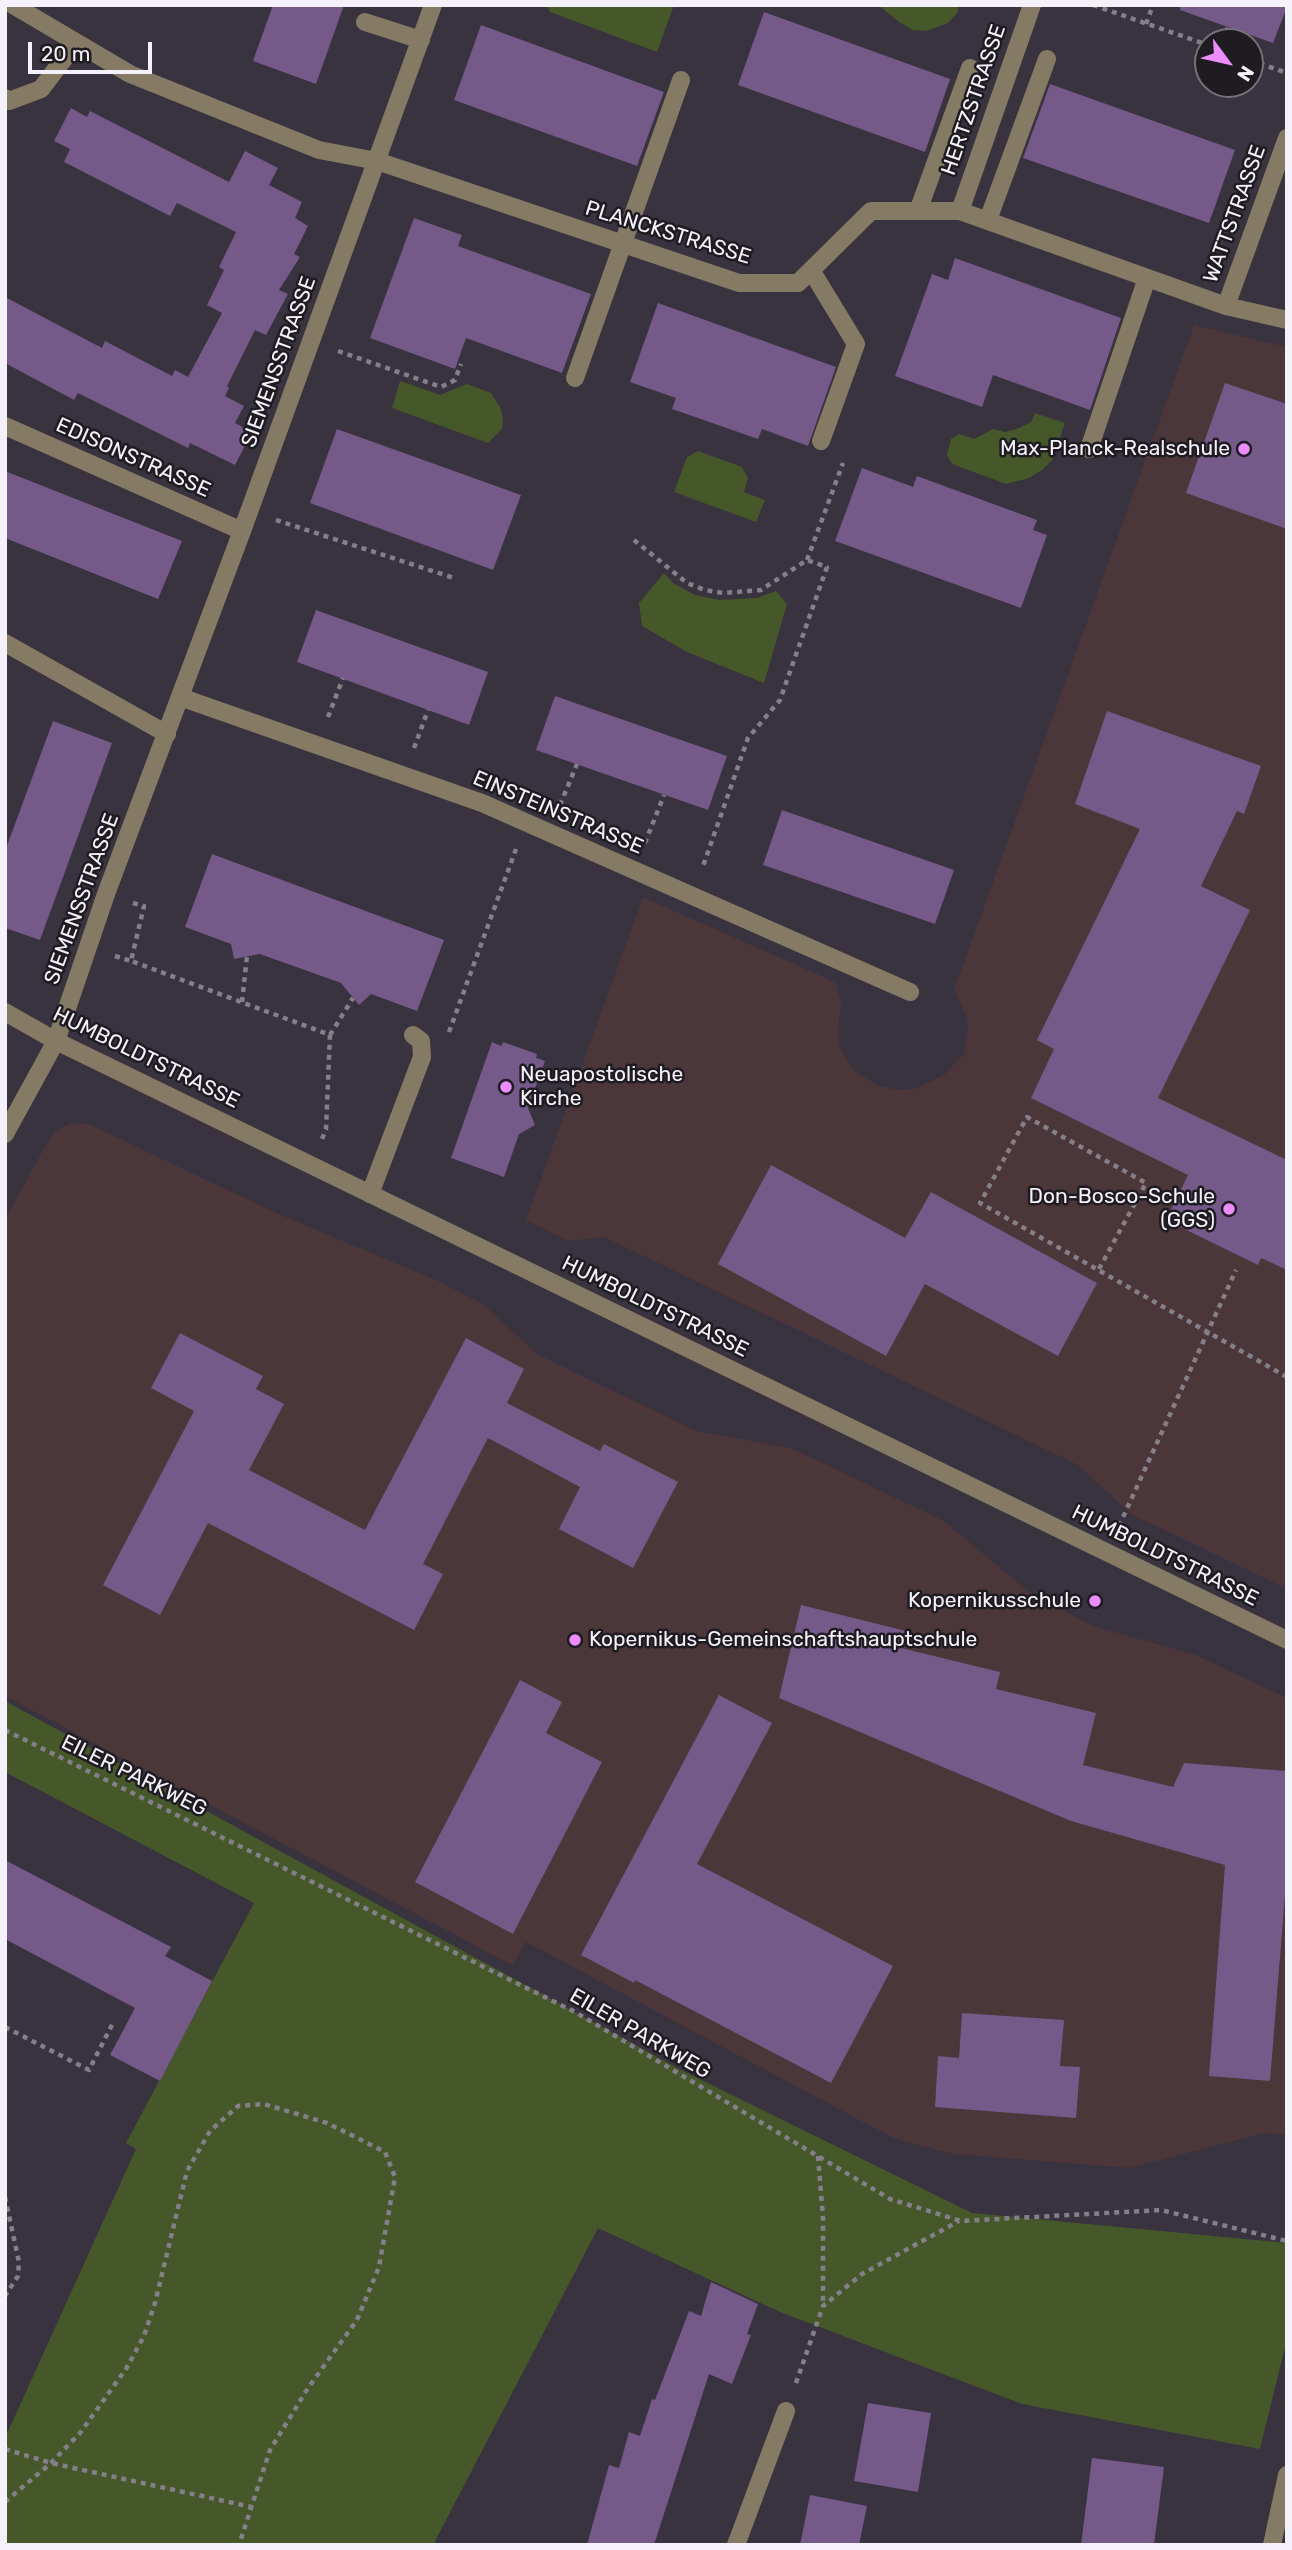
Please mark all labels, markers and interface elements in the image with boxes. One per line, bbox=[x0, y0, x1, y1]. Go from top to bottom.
street label: HERTZSTRASSE bbox=[936, 21, 1012, 179]
scale bar bbox=[32, 28, 156, 72]
north arrow bbox=[1194, 28, 1264, 98]
text: 20 m bbox=[41, 41, 90, 66]
text: N bbox=[1232, 62, 1259, 86]
street label: WATTSTRASSE bbox=[1198, 142, 1272, 286]
street label: PLANCKSTRASSE bbox=[582, 196, 754, 270]
street label: SIEMENSSTRASSE bbox=[236, 273, 322, 451]
street label: EDISONSTRASSE bbox=[52, 413, 214, 503]
place label: Max-Planck-Realschule bbox=[1000, 436, 1230, 462]
marker: Max-Planck-Realschule bbox=[1236, 441, 1252, 457]
street label: EINSTEINSTRASSE bbox=[469, 766, 647, 860]
street label: SIEMENSSTRASSE bbox=[39, 810, 125, 988]
street label: HUMBOLDTSTRASSE bbox=[49, 1002, 243, 1114]
place label: Neuapostolische Kirche bbox=[520, 1062, 683, 1112]
marker: Neuapostolische Kirche bbox=[498, 1079, 514, 1095]
place label: Don-Bosco-Schule (GGS) bbox=[1029, 1184, 1215, 1234]
marker: Don-Bosco-Schule (GGS) bbox=[1221, 1201, 1237, 1217]
street label: HUMBOLDTSTRASSE bbox=[558, 1251, 752, 1363]
street label: HUMBOLDTSTRASSE bbox=[1068, 1500, 1262, 1612]
place label: Kopernikusschule bbox=[908, 1588, 1081, 1614]
marker: Kopernikusschule bbox=[1087, 1593, 1103, 1609]
place label: Kopernikus-Gemeinschaftshauptschule bbox=[589, 1627, 977, 1653]
marker: Kopernikus-Gemeinschaftshauptschule bbox=[567, 1632, 583, 1648]
street label: EILER PARKWEG bbox=[57, 1730, 211, 1822]
street label: EILER PARKWEG bbox=[565, 1983, 715, 2085]

